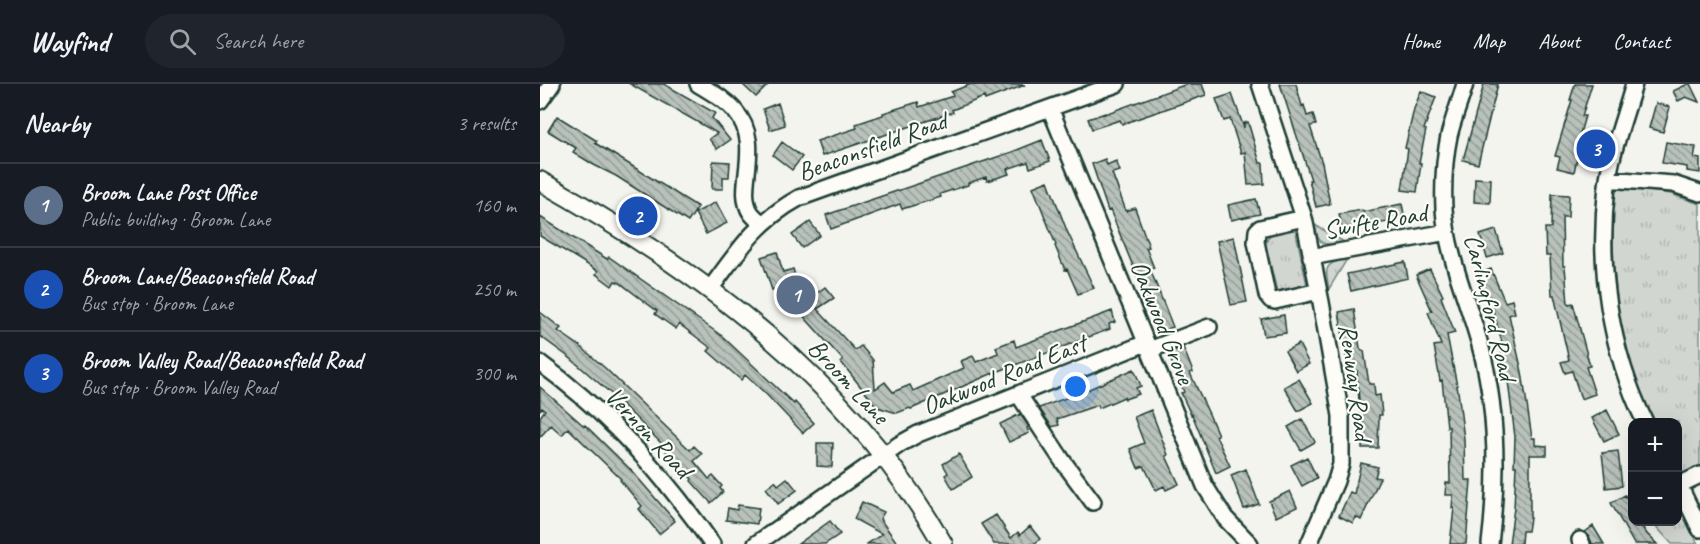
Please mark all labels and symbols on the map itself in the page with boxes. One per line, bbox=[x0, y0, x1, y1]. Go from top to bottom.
street label: Beaconsfield Road bbox=[793, 103, 955, 189]
pin: 3 bbox=[1576, 126, 1616, 172]
pin: 2 bbox=[618, 194, 658, 238]
street label: Swifte Road bbox=[1321, 196, 1433, 247]
street label: Carlingford Road bbox=[1456, 231, 1526, 387]
street label: Oakwood Grove bbox=[1123, 256, 1203, 390]
pin: 1 bbox=[776, 272, 816, 318]
street label: Renway Road bbox=[1331, 322, 1381, 446]
street label: Oakwood Road East bbox=[917, 325, 1094, 422]
street label: Broom Lane bbox=[801, 332, 898, 433]
your location bbox=[1061, 372, 1090, 401]
street label: Vernon Road bbox=[598, 380, 702, 488]

